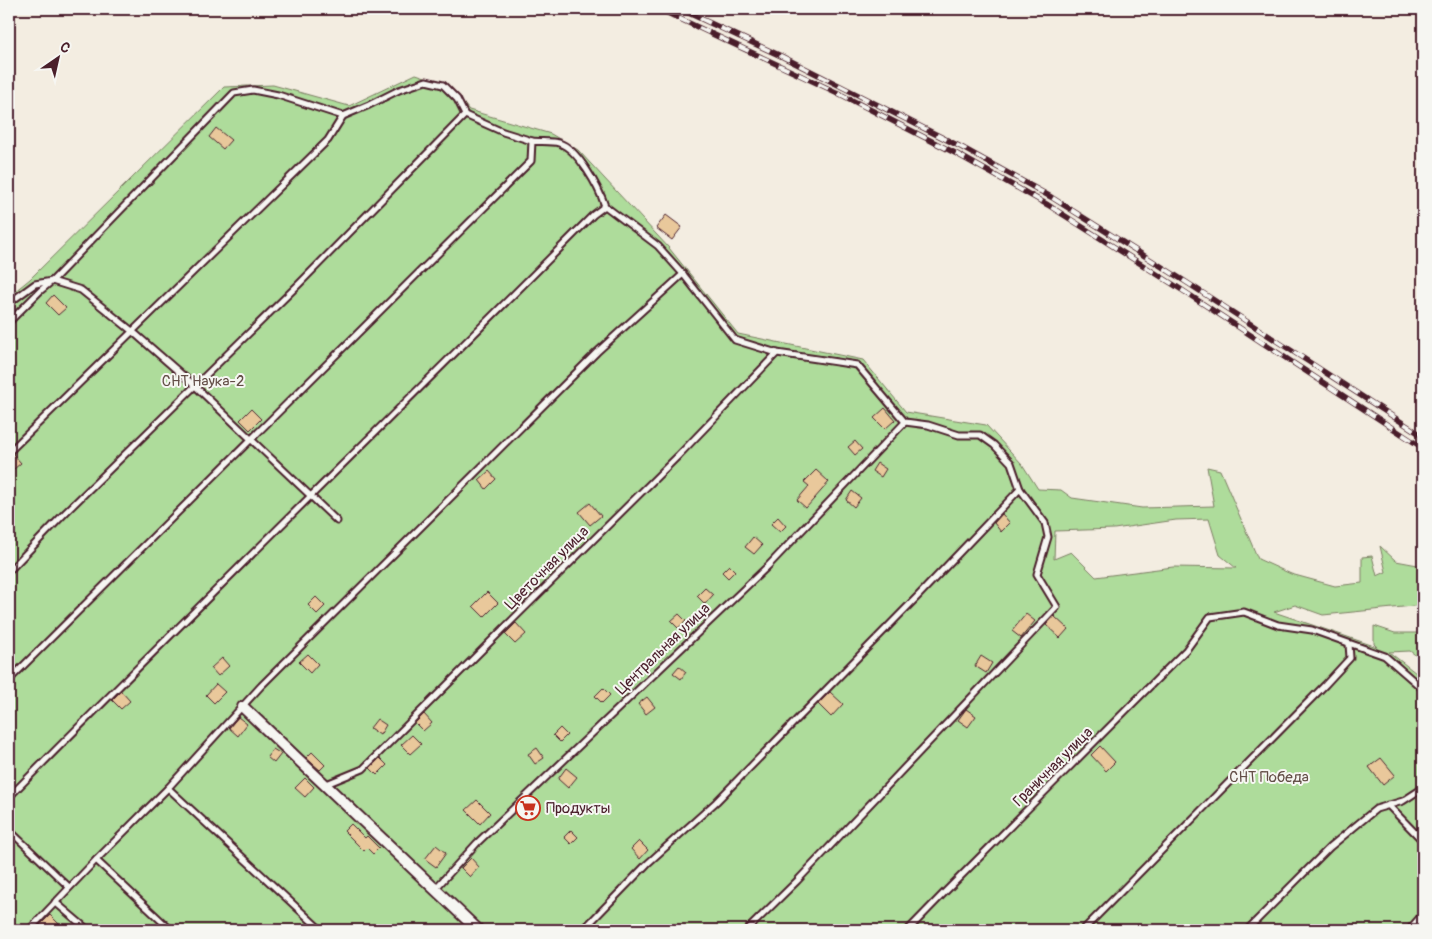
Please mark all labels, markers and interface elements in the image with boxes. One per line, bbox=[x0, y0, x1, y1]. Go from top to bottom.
north arrow bbox=[32, 32, 82, 82]
text: С bbox=[57, 38, 74, 57]
park label: СНТ Наука-2 bbox=[162, 372, 244, 391]
street label: Цветочная улица bbox=[501, 522, 593, 614]
street label: Центральная улица bbox=[612, 599, 714, 699]
street label: Граничная улица bbox=[1009, 723, 1097, 811]
park label: СНТ Победа bbox=[1229, 768, 1309, 787]
supermarket icon: Продукты bbox=[515, 795, 541, 821]
place label: Продукты bbox=[546, 799, 610, 818]

